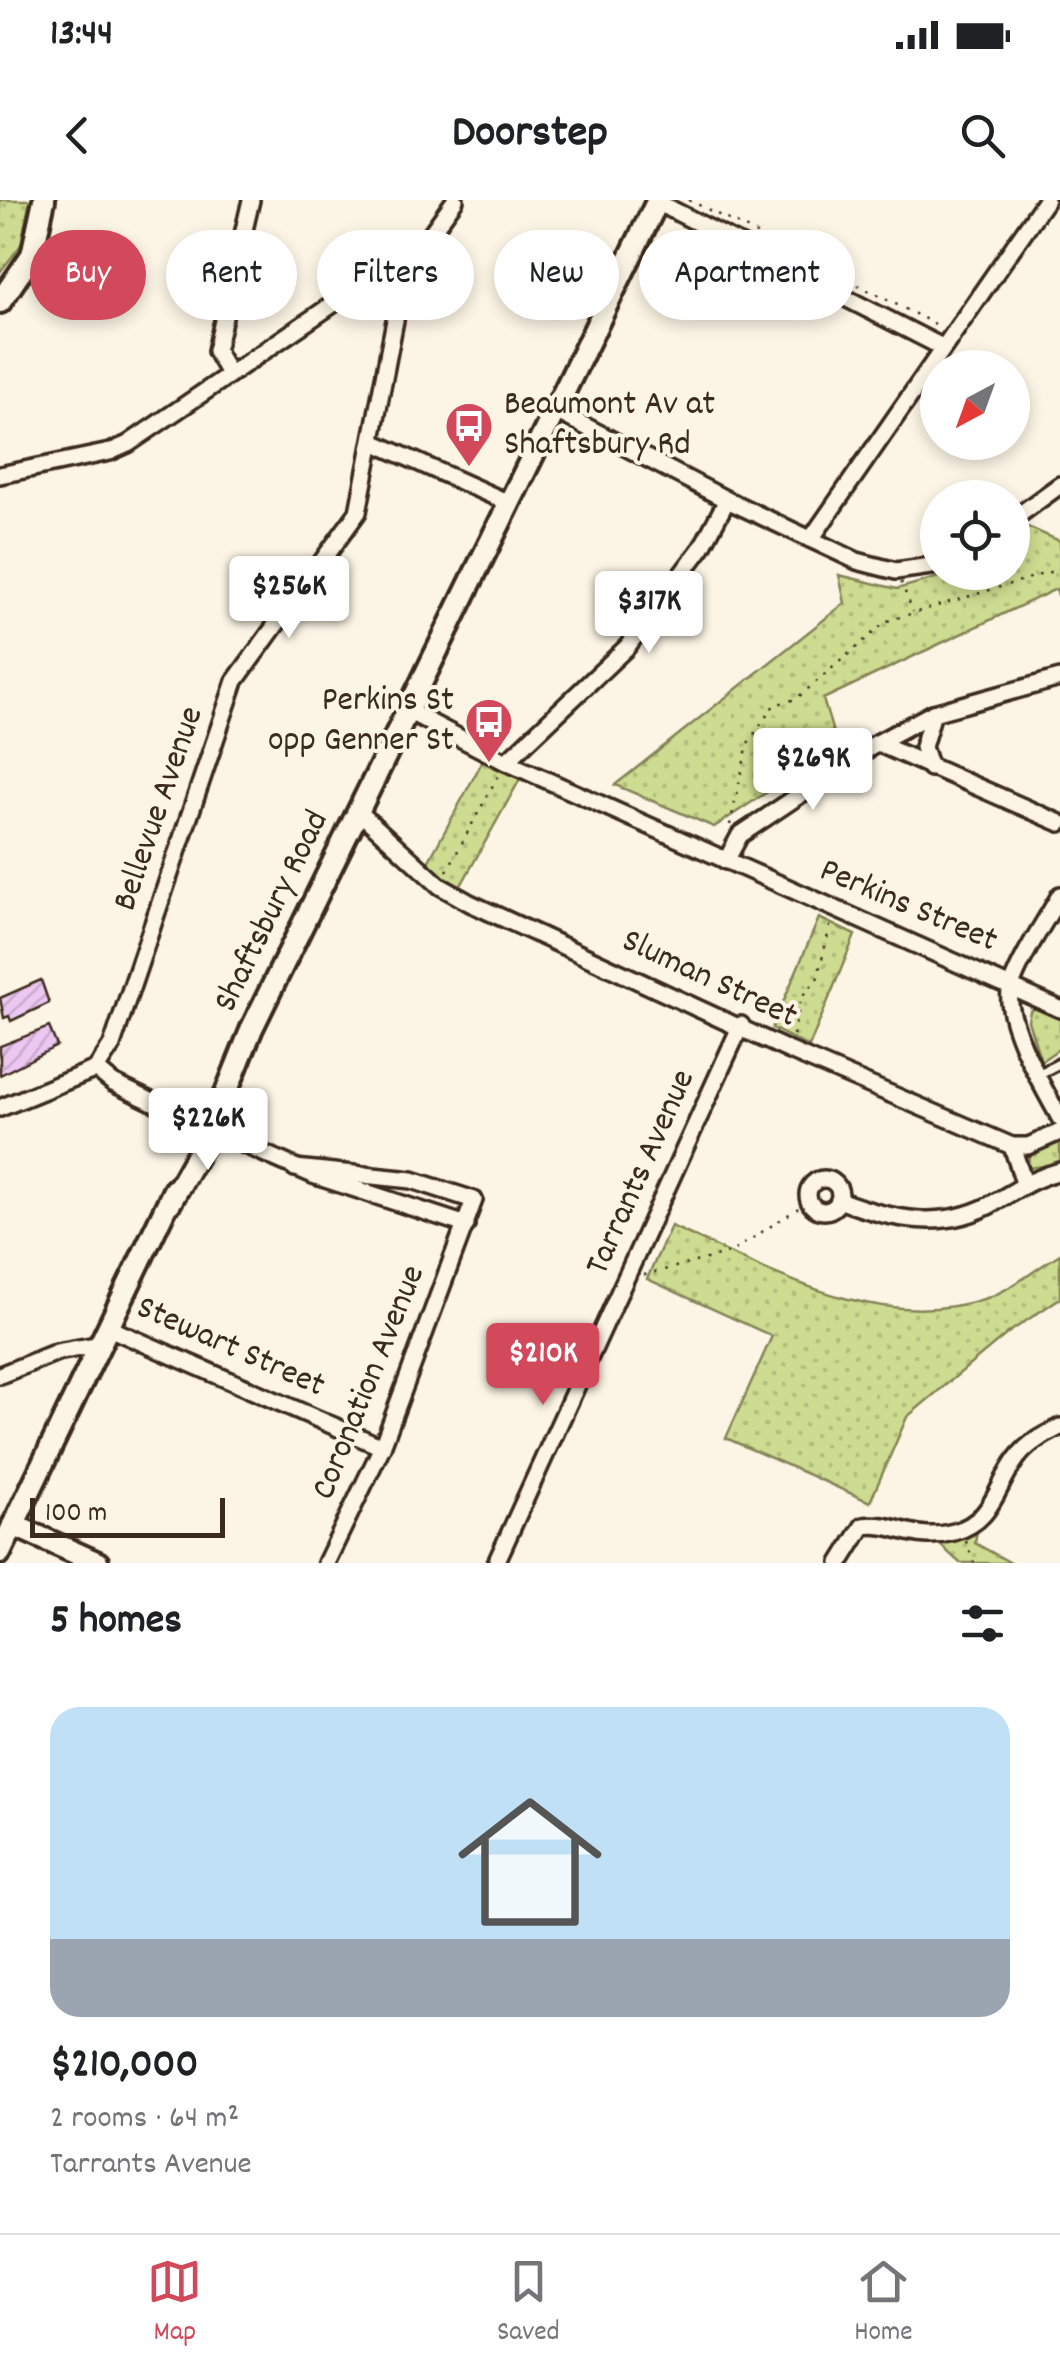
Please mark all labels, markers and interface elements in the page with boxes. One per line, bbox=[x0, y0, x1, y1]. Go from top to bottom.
text: 13:44 bbox=[50, 8, 113, 63]
text: Doorstep bbox=[452, 103, 608, 167]
icon: back bbox=[50, 108, 105, 163]
icon: search bbox=[955, 108, 1010, 163]
chip: Buy bbox=[30, 230, 146, 320]
chip: Rent bbox=[166, 230, 297, 320]
chip: Filters bbox=[317, 230, 474, 320]
chip: New bbox=[494, 230, 619, 320]
chip: Apartment bbox=[639, 230, 855, 320]
north arrow bbox=[920, 350, 1030, 460]
map controls bbox=[920, 350, 1030, 590]
place label: Beaumont Av at Shaftsbury Rd bbox=[504, 381, 715, 471]
bus stop icon: Beaumont Av at Shaftsbury Rd bbox=[443, 400, 495, 468]
button: locate bbox=[920, 480, 1030, 590]
pin: $256K bbox=[219, 556, 359, 641]
text: $256K bbox=[251, 565, 327, 611]
pin: $317K bbox=[579, 571, 719, 656]
text: $317K bbox=[617, 580, 681, 626]
place label: Perkins St opp Genner St bbox=[268, 677, 454, 767]
bus stop icon: Perkins St opp Genner St bbox=[463, 696, 515, 764]
street label: Bellevue Avenue bbox=[102, 700, 218, 918]
pin: $269K bbox=[743, 728, 883, 813]
text: $269K bbox=[775, 737, 851, 783]
street label: Shaftsbury Road bbox=[203, 803, 343, 1021]
street label: Perkins Street bbox=[811, 847, 1005, 967]
street label: Sluman Street bbox=[613, 918, 805, 1043]
street label: Tarrants Avenue bbox=[574, 1062, 710, 1284]
pin: $226K bbox=[138, 1088, 278, 1173]
text: $226K bbox=[171, 1097, 245, 1143]
street label: Coronation Avenue bbox=[300, 1258, 440, 1508]
street label: Stewart Street bbox=[128, 1284, 332, 1412]
pin: $210K bbox=[473, 1323, 613, 1408]
text: $210K bbox=[508, 1332, 578, 1378]
scale bar bbox=[30, 1493, 225, 1538]
text: 100 m bbox=[45, 1495, 107, 1535]
text: 5 homes bbox=[50, 1593, 182, 1653]
icon: filters bbox=[955, 1596, 1010, 1651]
icon: home bbox=[440, 1772, 620, 1952]
text: $210,000 bbox=[50, 2037, 198, 2097]
text: 2 rooms · 64 m² bbox=[50, 2097, 239, 2143]
text: Tarrants Avenue bbox=[50, 2143, 252, 2189]
tab: Map bbox=[147, 2254, 202, 2354]
tab: Saved bbox=[497, 2254, 560, 2354]
tab: Home bbox=[854, 2254, 913, 2354]

